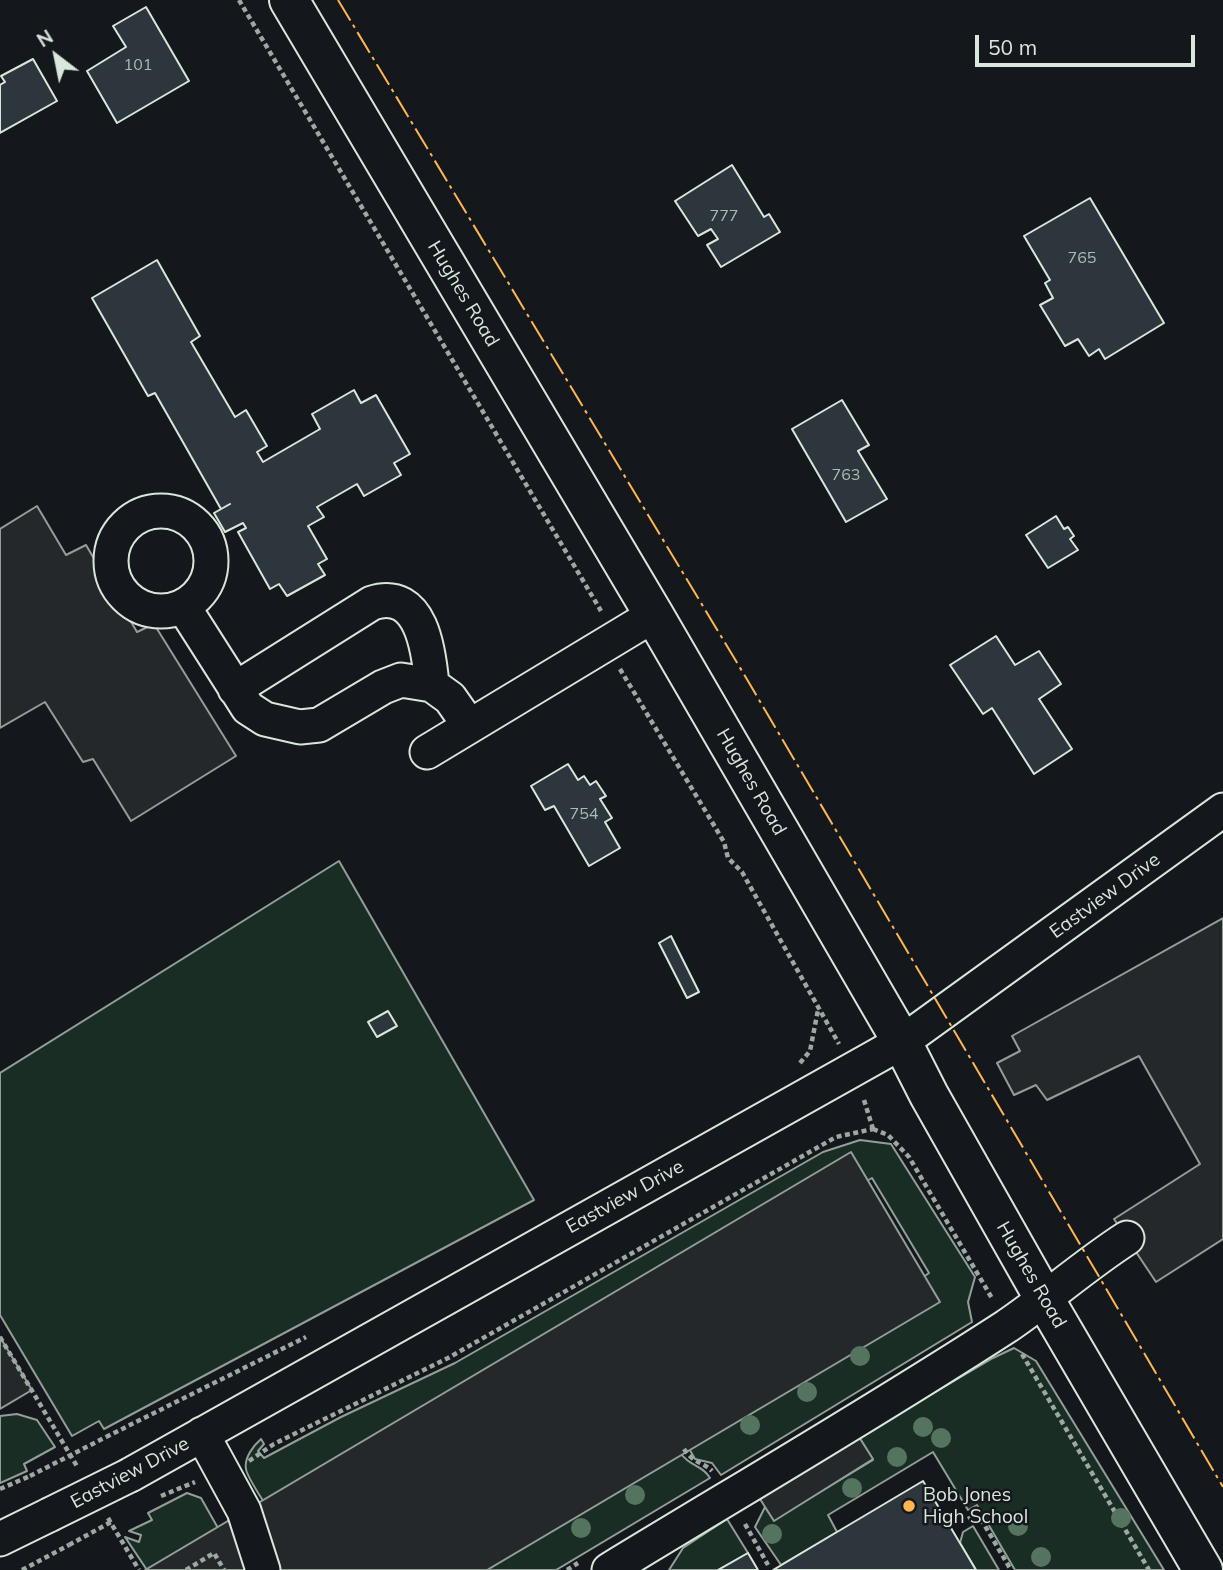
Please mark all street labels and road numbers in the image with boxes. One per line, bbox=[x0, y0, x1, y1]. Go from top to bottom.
street label: Hughes Road bbox=[422, 237, 504, 351]
street label: Hughes Road bbox=[711, 725, 791, 839]
street label: Eastview Drive bbox=[1045, 848, 1165, 944]
street label: Eastview Drive bbox=[562, 1155, 688, 1239]
street label: Hughes Road bbox=[991, 1218, 1071, 1332]
street label: Eastview Drive bbox=[67, 1432, 193, 1514]

